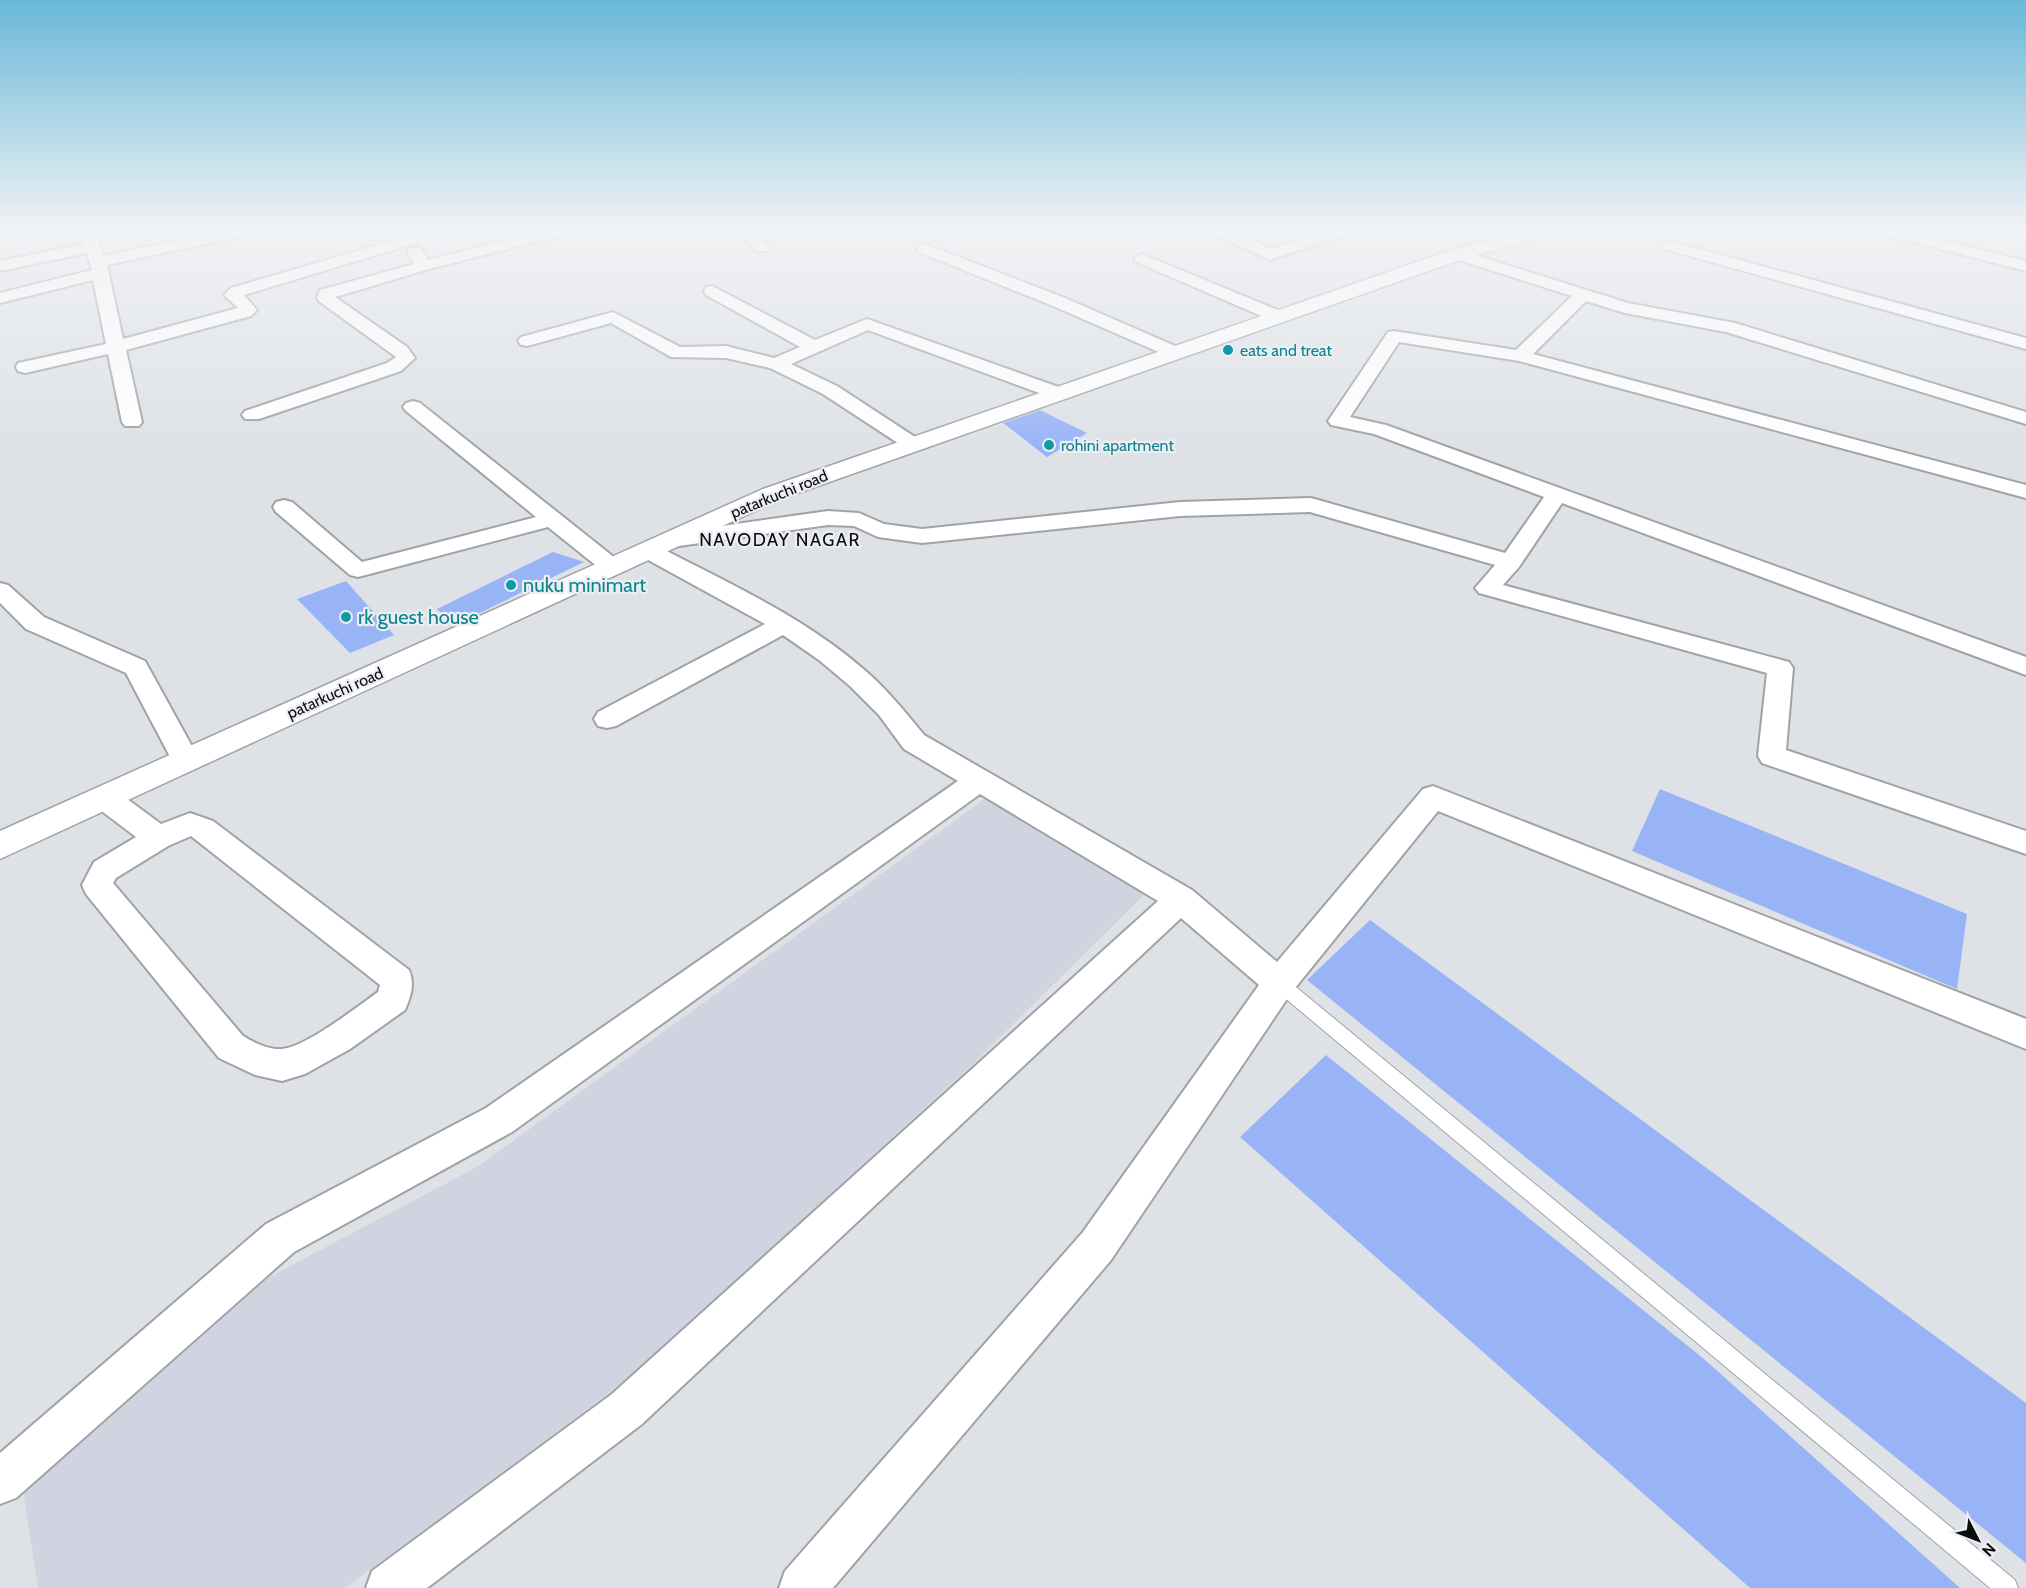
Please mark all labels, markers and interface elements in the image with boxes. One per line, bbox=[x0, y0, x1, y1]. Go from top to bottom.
place label: eats and treat bbox=[1240, 341, 1332, 360]
marker: eats and treat bbox=[1221, 343, 1235, 357]
place label: rohini apartment bbox=[1061, 436, 1174, 455]
marker: rohini apartment bbox=[1042, 438, 1056, 452]
street label: patarkuchi road bbox=[728, 466, 830, 522]
district label: NAVODAY NAGAR bbox=[699, 529, 861, 551]
place label: nuku minimart bbox=[523, 573, 646, 597]
marker: nuku minimart bbox=[504, 578, 518, 592]
place label: rk guest house bbox=[358, 605, 479, 629]
marker: rk guest house bbox=[339, 610, 353, 624]
street label: patarkuchi road bbox=[284, 663, 386, 723]
north arrow bbox=[1948, 1510, 2008, 1570]
text: N bbox=[1978, 1539, 2000, 1560]

